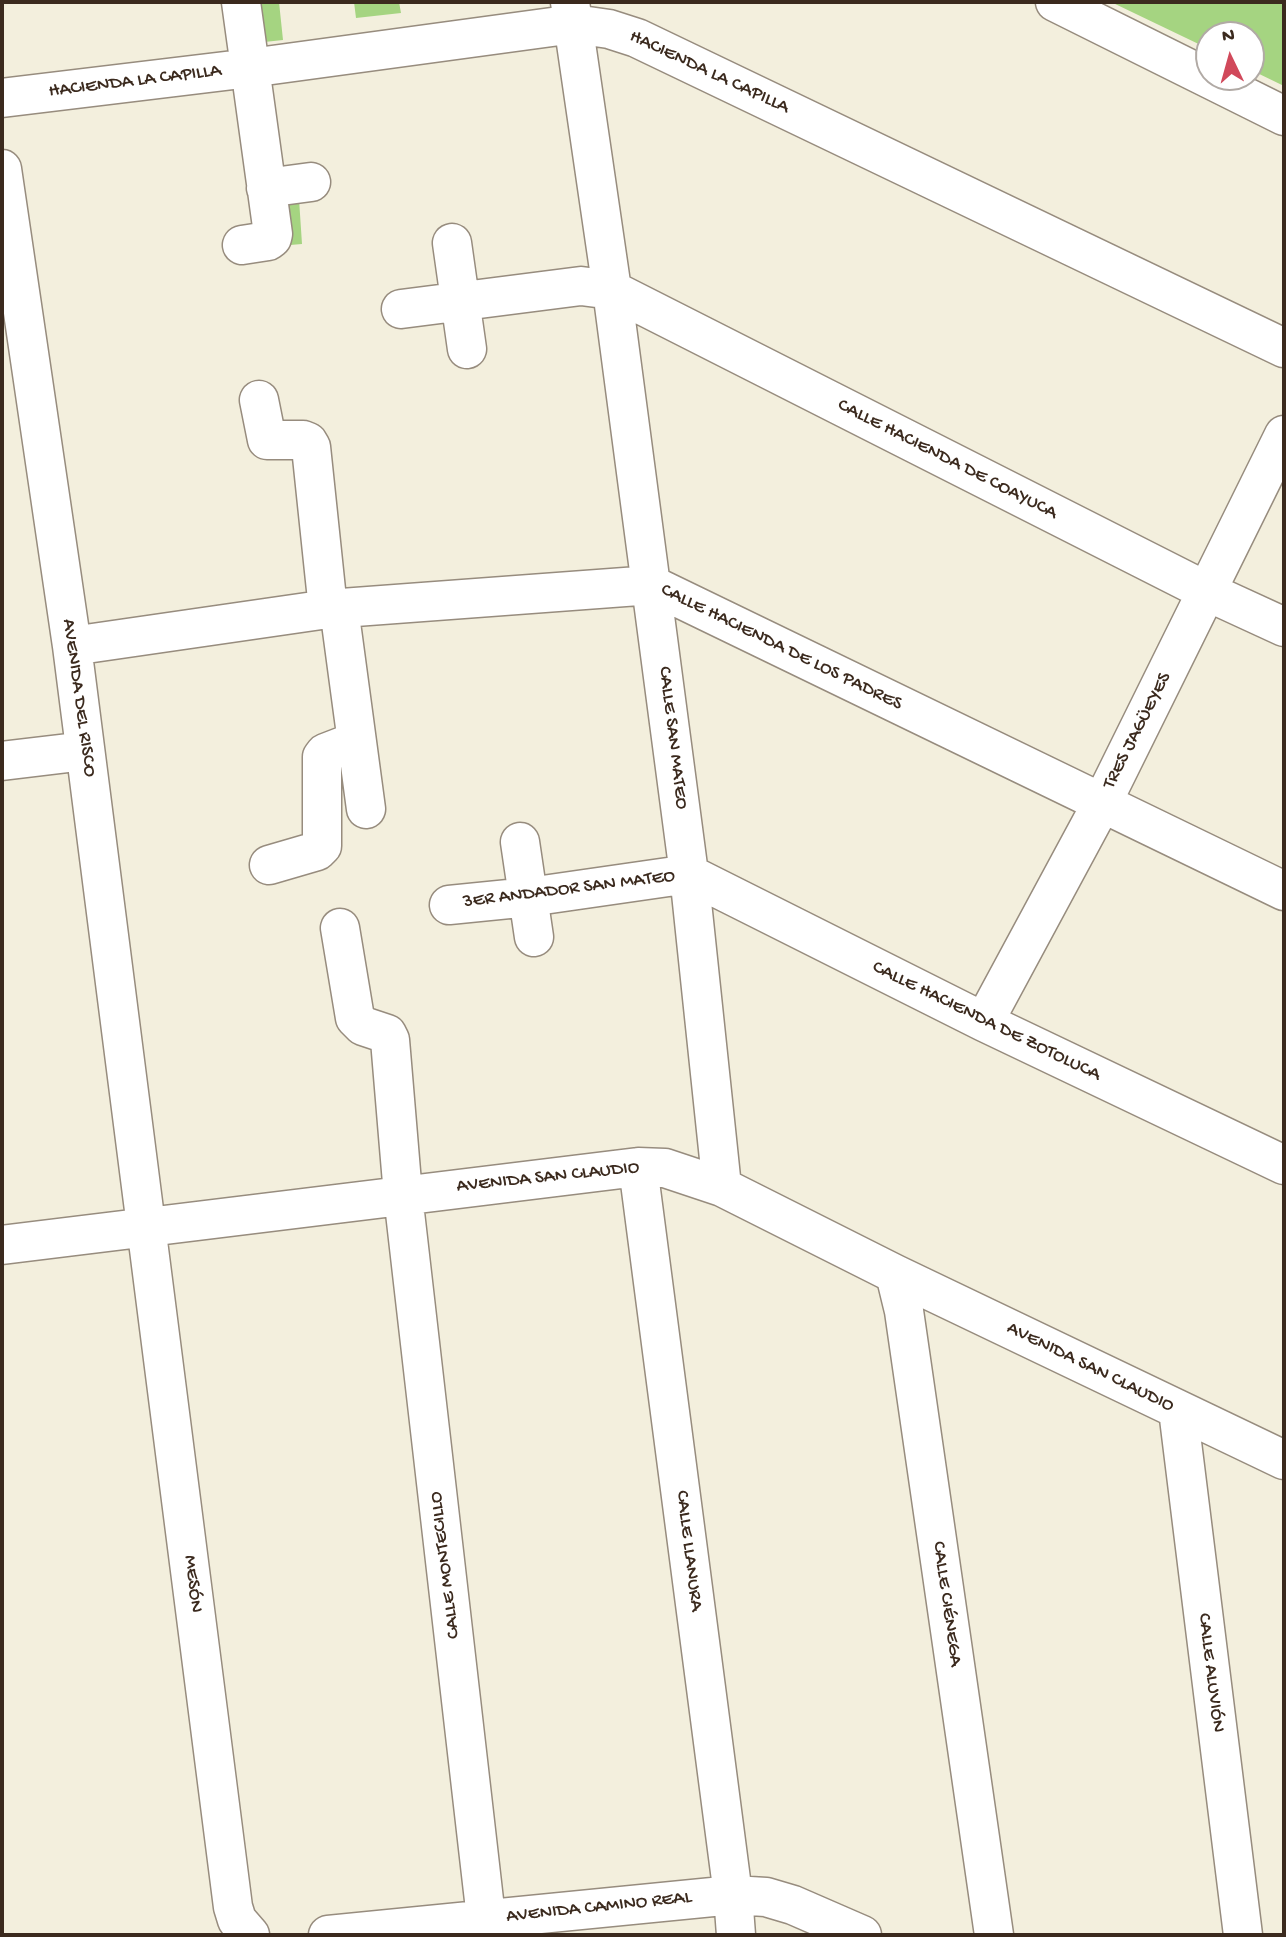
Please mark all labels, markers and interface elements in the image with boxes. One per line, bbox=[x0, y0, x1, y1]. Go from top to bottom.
north arrow bbox=[1195, 21, 1265, 91]
text: N bbox=[1221, 25, 1235, 49]
street label: HACIENDA LA CAPILLA bbox=[626, 26, 792, 120]
street label: HACIENDA LA CAPILLA bbox=[47, 60, 223, 104]
street label: CALLE HACIENDA DE COAYUCA bbox=[833, 394, 1061, 526]
street label: CALLE HACIENDA DE LOS PADRES bbox=[656, 579, 906, 717]
street label: AVENIDA DEL RISCO bbox=[56, 617, 100, 779]
street label: CALLE SAN MATEO bbox=[652, 665, 692, 811]
street label: TRES JAGÜEYES bbox=[1099, 669, 1177, 793]
street label: 3ER ANDADOR SAN MATEO bbox=[462, 866, 676, 914]
street label: CALLE HACIENDA DE ZOTOLUCA bbox=[868, 957, 1104, 1087]
street label: AVENIDA SAN CLAUDIO bbox=[456, 1157, 640, 1199]
street label: AVENIDA SAN CLAUDIO bbox=[1003, 1318, 1177, 1418]
street label: CALLE LLANURA bbox=[669, 1489, 707, 1613]
street label: CALLE MONTECILLO bbox=[426, 1490, 466, 1640]
street label: CALLE CIÉNEGA bbox=[926, 1540, 966, 1668]
street label: MESÓN bbox=[177, 1554, 207, 1614]
street label: CALLE ALUVIÓN bbox=[1191, 1612, 1229, 1734]
street label: AVENIDA CAMINO REAL bbox=[505, 1887, 693, 1929]

